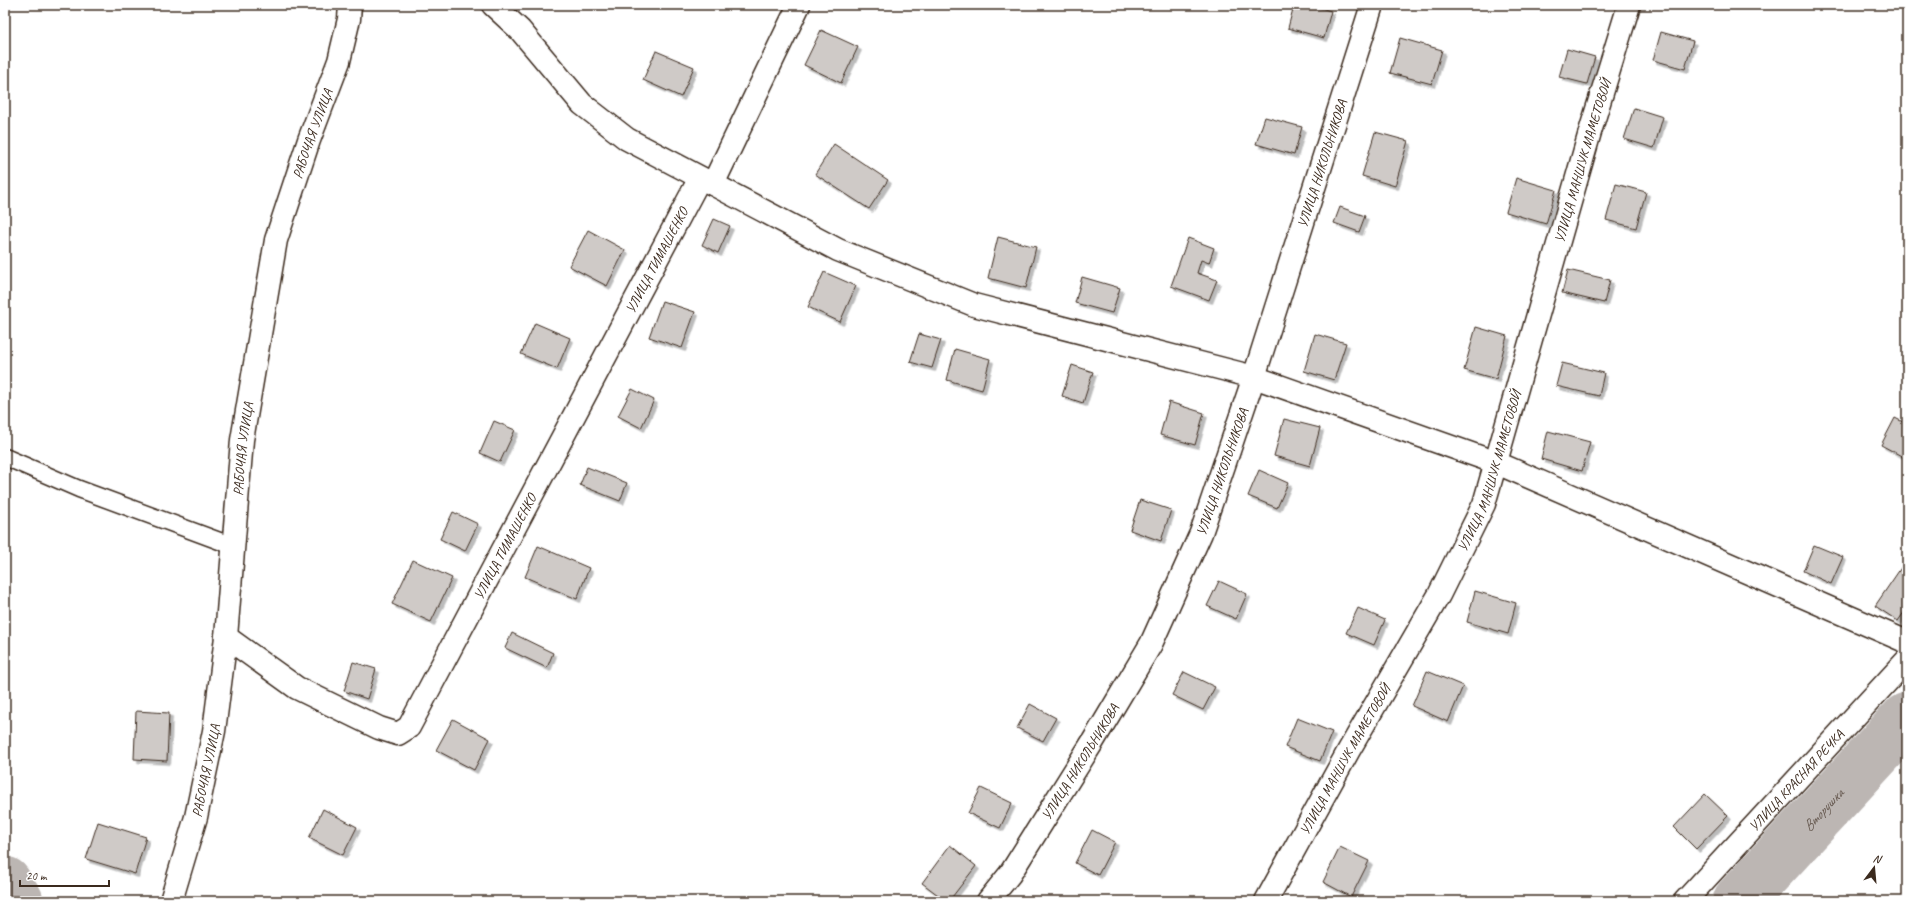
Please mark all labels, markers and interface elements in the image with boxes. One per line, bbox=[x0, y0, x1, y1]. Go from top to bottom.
street label: УЛИЦА МАНШУК МАМЕТОВОЙ bbox=[1550, 75, 1615, 245]
street label: РАБОЧАЯ УЛИЦА bbox=[288, 86, 336, 181]
street label: УЛИЦА НИКОЛЬНИКОВА bbox=[1293, 97, 1350, 230]
street label: УЛИЦА ТИМАШЕНКО bbox=[622, 203, 692, 316]
street label: УЛИЦА МАНШУК МАМЕТОВОЙ bbox=[1453, 386, 1525, 554]
street label: РАБОЧАЯ УЛИЦА bbox=[229, 400, 257, 496]
street label: УЛИЦА НИКОЛЬНИКОВА bbox=[1192, 405, 1252, 538]
street label: УЛИЦА ТИМАШЕНКО bbox=[470, 489, 541, 602]
street label: УЛИЦА МАНШУК МАМЕТОВОЙ bbox=[1296, 680, 1395, 837]
street label: УЛИЦА НИКОЛЬНИКОВА bbox=[1038, 700, 1122, 823]
street label: РАБОЧАЯ УЛИЦА bbox=[188, 723, 223, 818]
street label: УЛИЦА КРАСНАЯ РЕЧКА bbox=[1745, 725, 1848, 835]
water label: Вторушка bbox=[1799, 783, 1849, 835]
north arrow bbox=[1854, 848, 1894, 888]
text: N bbox=[1872, 851, 1884, 867]
scale bar bbox=[20, 862, 109, 888]
text: 20 m bbox=[26, 868, 48, 884]

